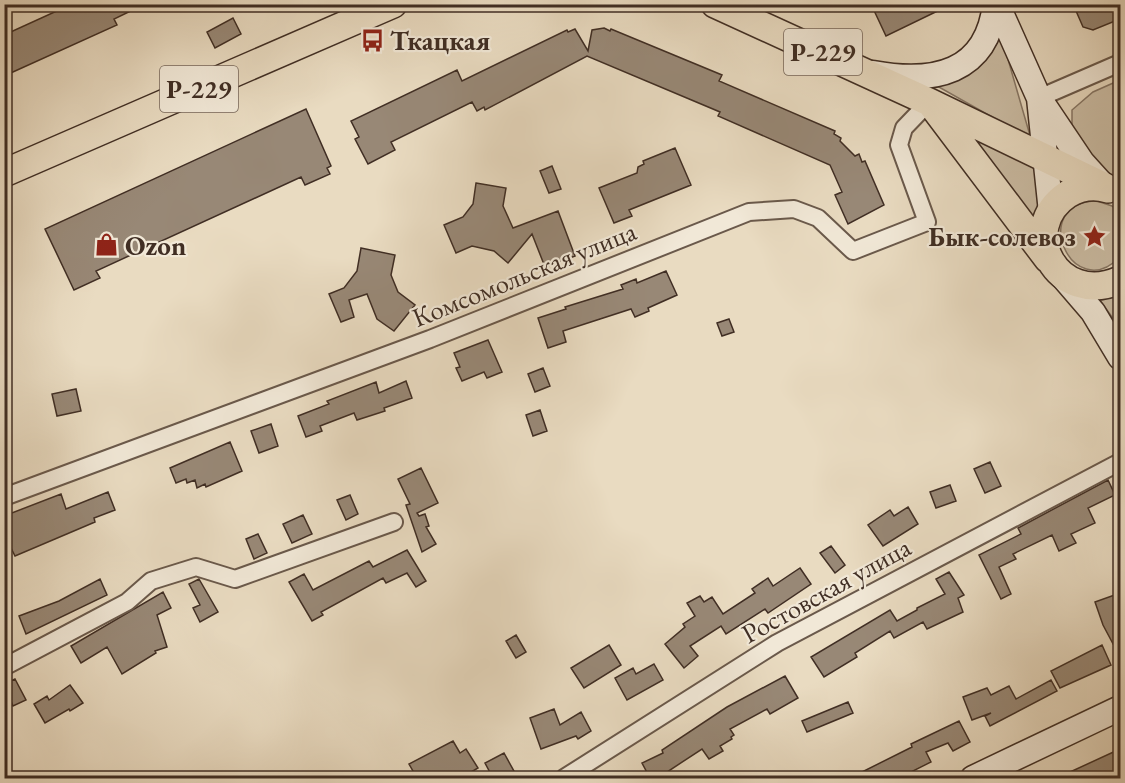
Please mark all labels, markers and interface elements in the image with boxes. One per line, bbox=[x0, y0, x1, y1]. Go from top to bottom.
place label: Ткацкая bbox=[390, 23, 490, 58]
bus stop icon: Ткацкая bbox=[359, 27, 385, 53]
road number: Р-229 bbox=[784, 29, 862, 75]
road number: Р-229 bbox=[160, 66, 238, 112]
street label: Комсомольская улица bbox=[407, 213, 641, 335]
place label: Бык-солевоз bbox=[928, 219, 1076, 254]
place icon: Бык-солевоз bbox=[1081, 223, 1107, 249]
place label: Ozon bbox=[125, 228, 186, 263]
shop icon: Ozon bbox=[94, 232, 120, 258]
street label: Ростовская улица bbox=[735, 529, 917, 651]

